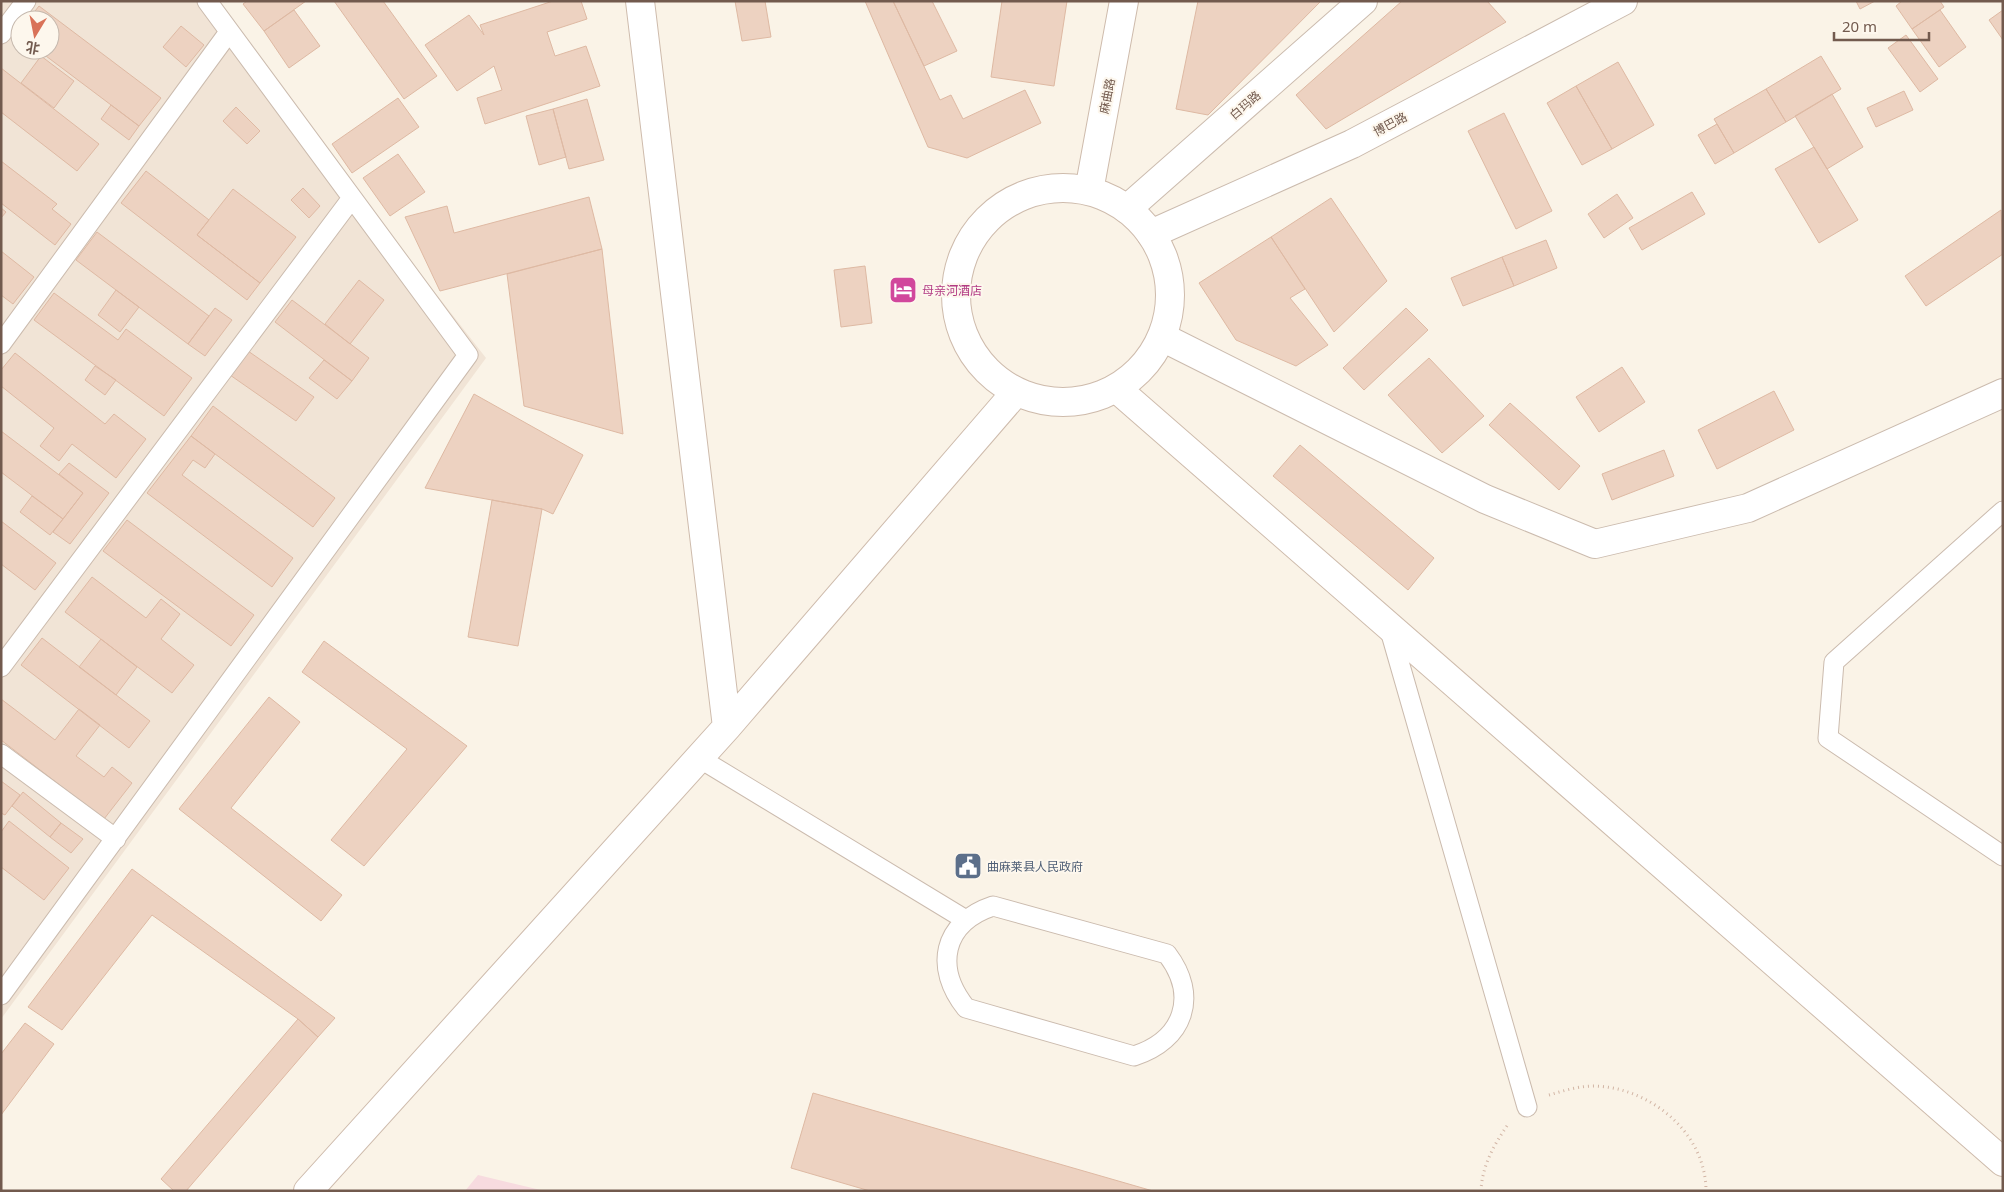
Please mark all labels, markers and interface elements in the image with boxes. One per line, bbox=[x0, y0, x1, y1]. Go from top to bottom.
north arrow bbox=[10, 10, 60, 60]
scale bar bbox=[1834, 10, 1929, 42]
text: 20 m bbox=[1842, 16, 1877, 36]
text: 北 bbox=[24, 38, 41, 59]
street label: 麻曲路 bbox=[1095, 77, 1119, 115]
street label: 白玛路 bbox=[1226, 87, 1264, 123]
street label: 博巴路 bbox=[1370, 108, 1410, 140]
hotel icon: 母亲河酒店 bbox=[888, 275, 918, 305]
place label: 母亲河酒店 bbox=[922, 282, 982, 299]
public building icon: 曲麻莱县人民政府 bbox=[953, 851, 983, 881]
place label: 曲麻莱县人民政府 bbox=[987, 858, 1083, 875]

